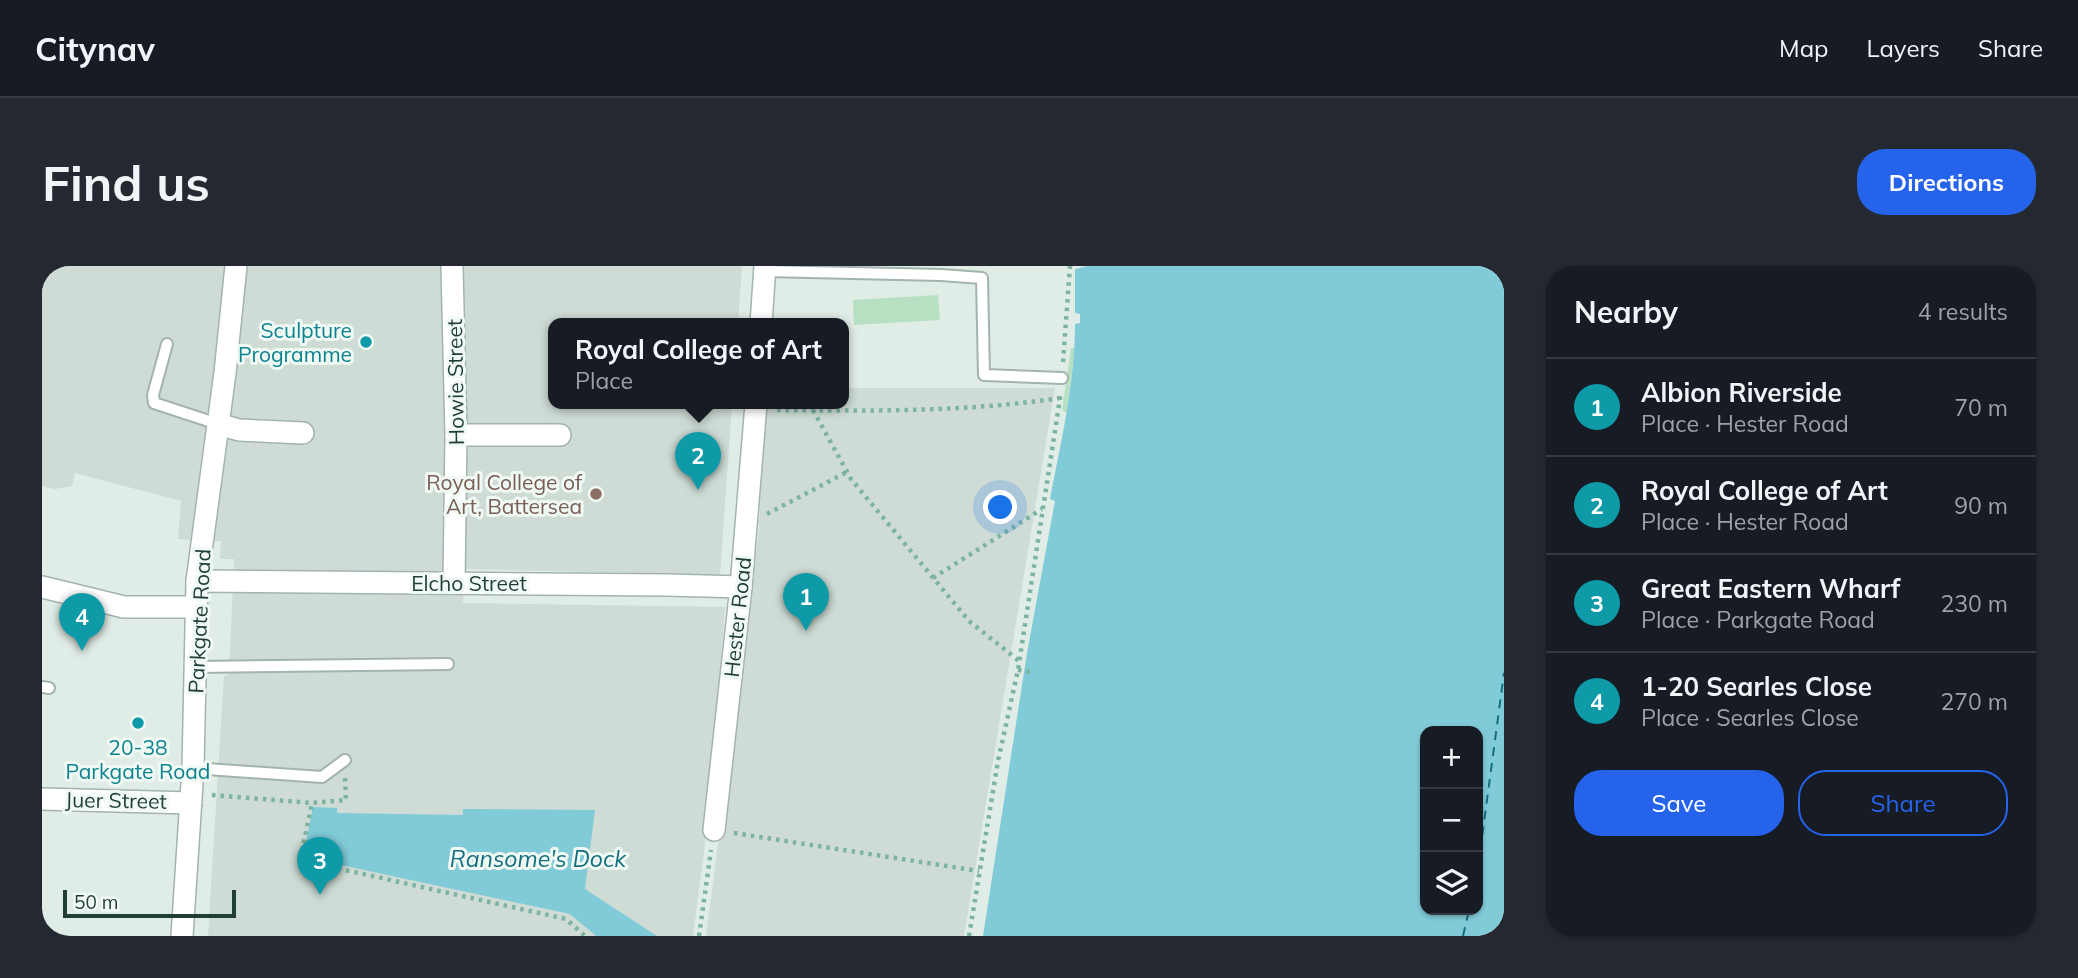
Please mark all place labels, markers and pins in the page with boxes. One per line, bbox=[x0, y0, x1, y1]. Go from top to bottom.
place label: Sculpture Programme bbox=[238, 317, 352, 367]
marker: Sculpture Programme bbox=[358, 334, 374, 350]
pin: 2 bbox=[675, 432, 721, 490]
place label: Royal College of Art, Battersea bbox=[426, 469, 583, 519]
marker: Royal College of Art, Battersea bbox=[588, 486, 604, 502]
pin: 1 bbox=[783, 573, 829, 631]
pin: 4 bbox=[59, 593, 105, 651]
marker: 20-38 Parkgate Road bbox=[130, 715, 146, 731]
place label: 20-38 Parkgate Road bbox=[66, 734, 210, 784]
pin: 3 bbox=[297, 837, 343, 895]

